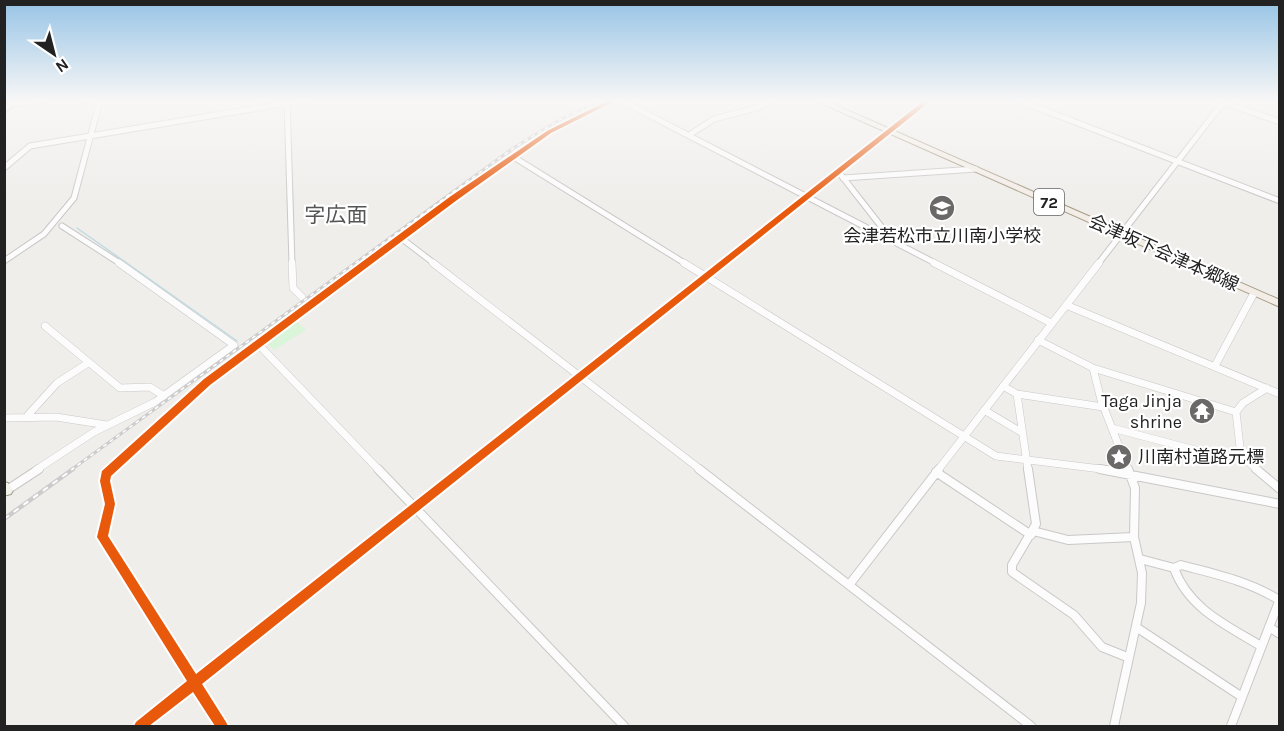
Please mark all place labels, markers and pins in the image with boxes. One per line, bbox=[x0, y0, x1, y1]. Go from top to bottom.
school or university icon: 会津若松市立川南小学校 bbox=[927, 193, 957, 223]
place label: 会津若松市立川南小学校 bbox=[843, 225, 1041, 247]
place label: Taga Jinja shrine bbox=[1101, 390, 1182, 433]
temple icon: Taga Jinja shrine bbox=[1187, 396, 1217, 426]
place icon: 川南村道路元標 bbox=[1104, 442, 1134, 472]
place label: 川南村道路元標 bbox=[1138, 446, 1264, 468]

